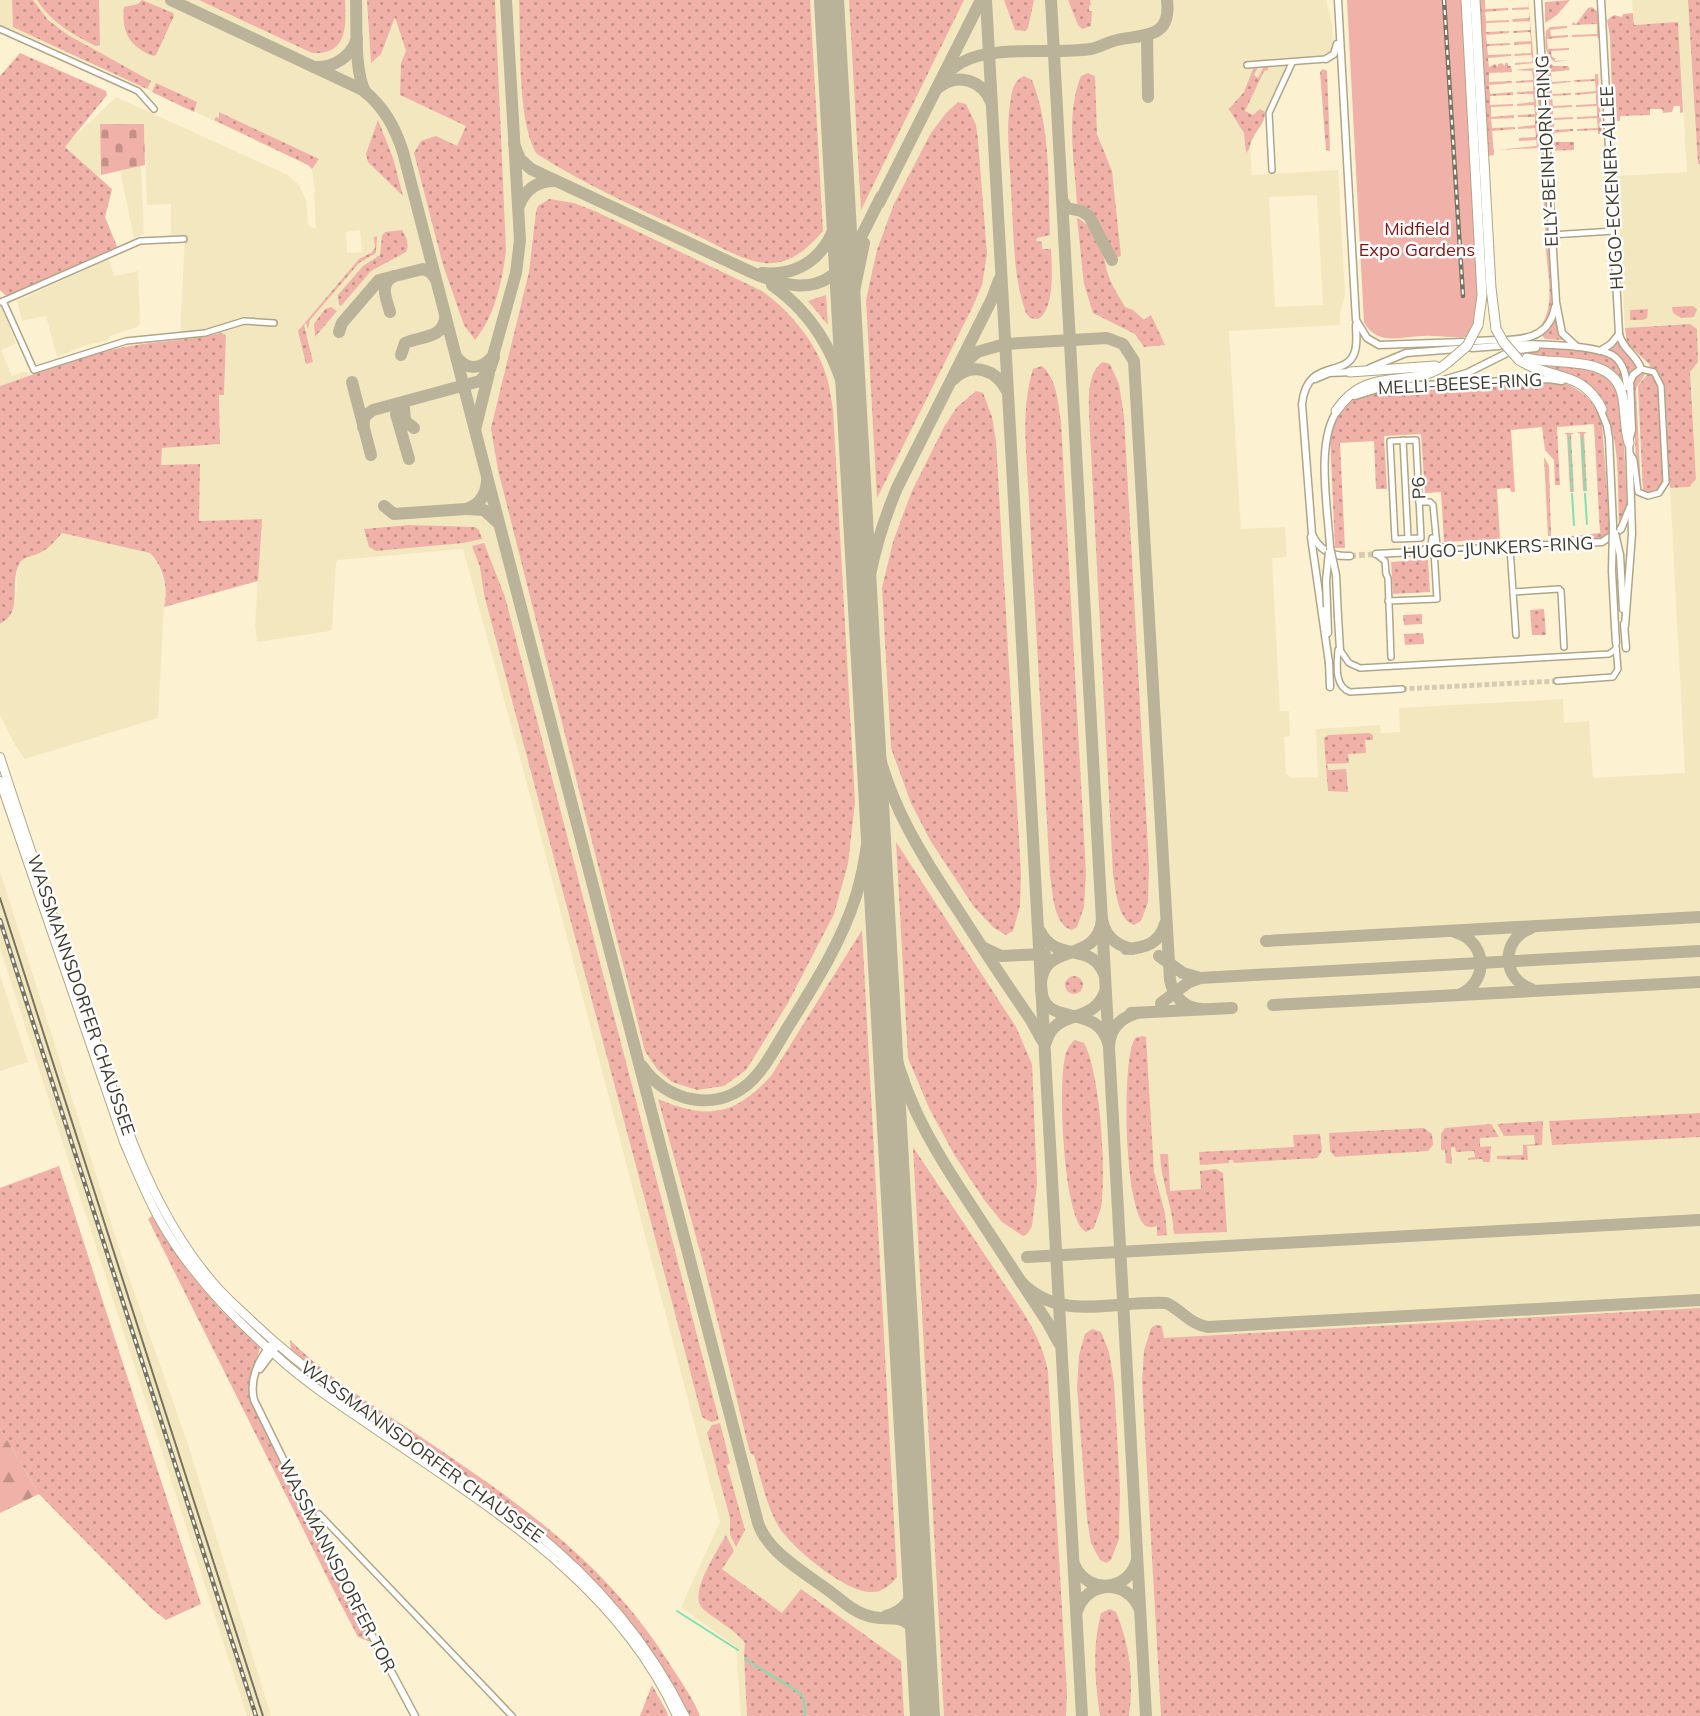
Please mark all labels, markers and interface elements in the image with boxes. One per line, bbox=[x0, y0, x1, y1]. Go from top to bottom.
street label: ELLY-BEINHORN-RING bbox=[1530, 55, 1563, 247]
street label: HUGO-ECKENER-ALLEE bbox=[1595, 86, 1628, 291]
park label: Midfield Expo Gardens bbox=[1359, 217, 1475, 261]
street label: MELLI-BEESE-RING bbox=[1377, 368, 1543, 399]
street label: P6 bbox=[1406, 476, 1431, 500]
street label: HUGO-JUNKERS-RING bbox=[1402, 531, 1594, 564]
street label: WASSMANNSDORFER CHAUSSEE bbox=[23, 852, 140, 1138]
street label: WASSMANNSDORFER CHAUSSEE bbox=[296, 1356, 548, 1548]
street label: WASSMANNSDORFER TOR bbox=[274, 1456, 401, 1676]

